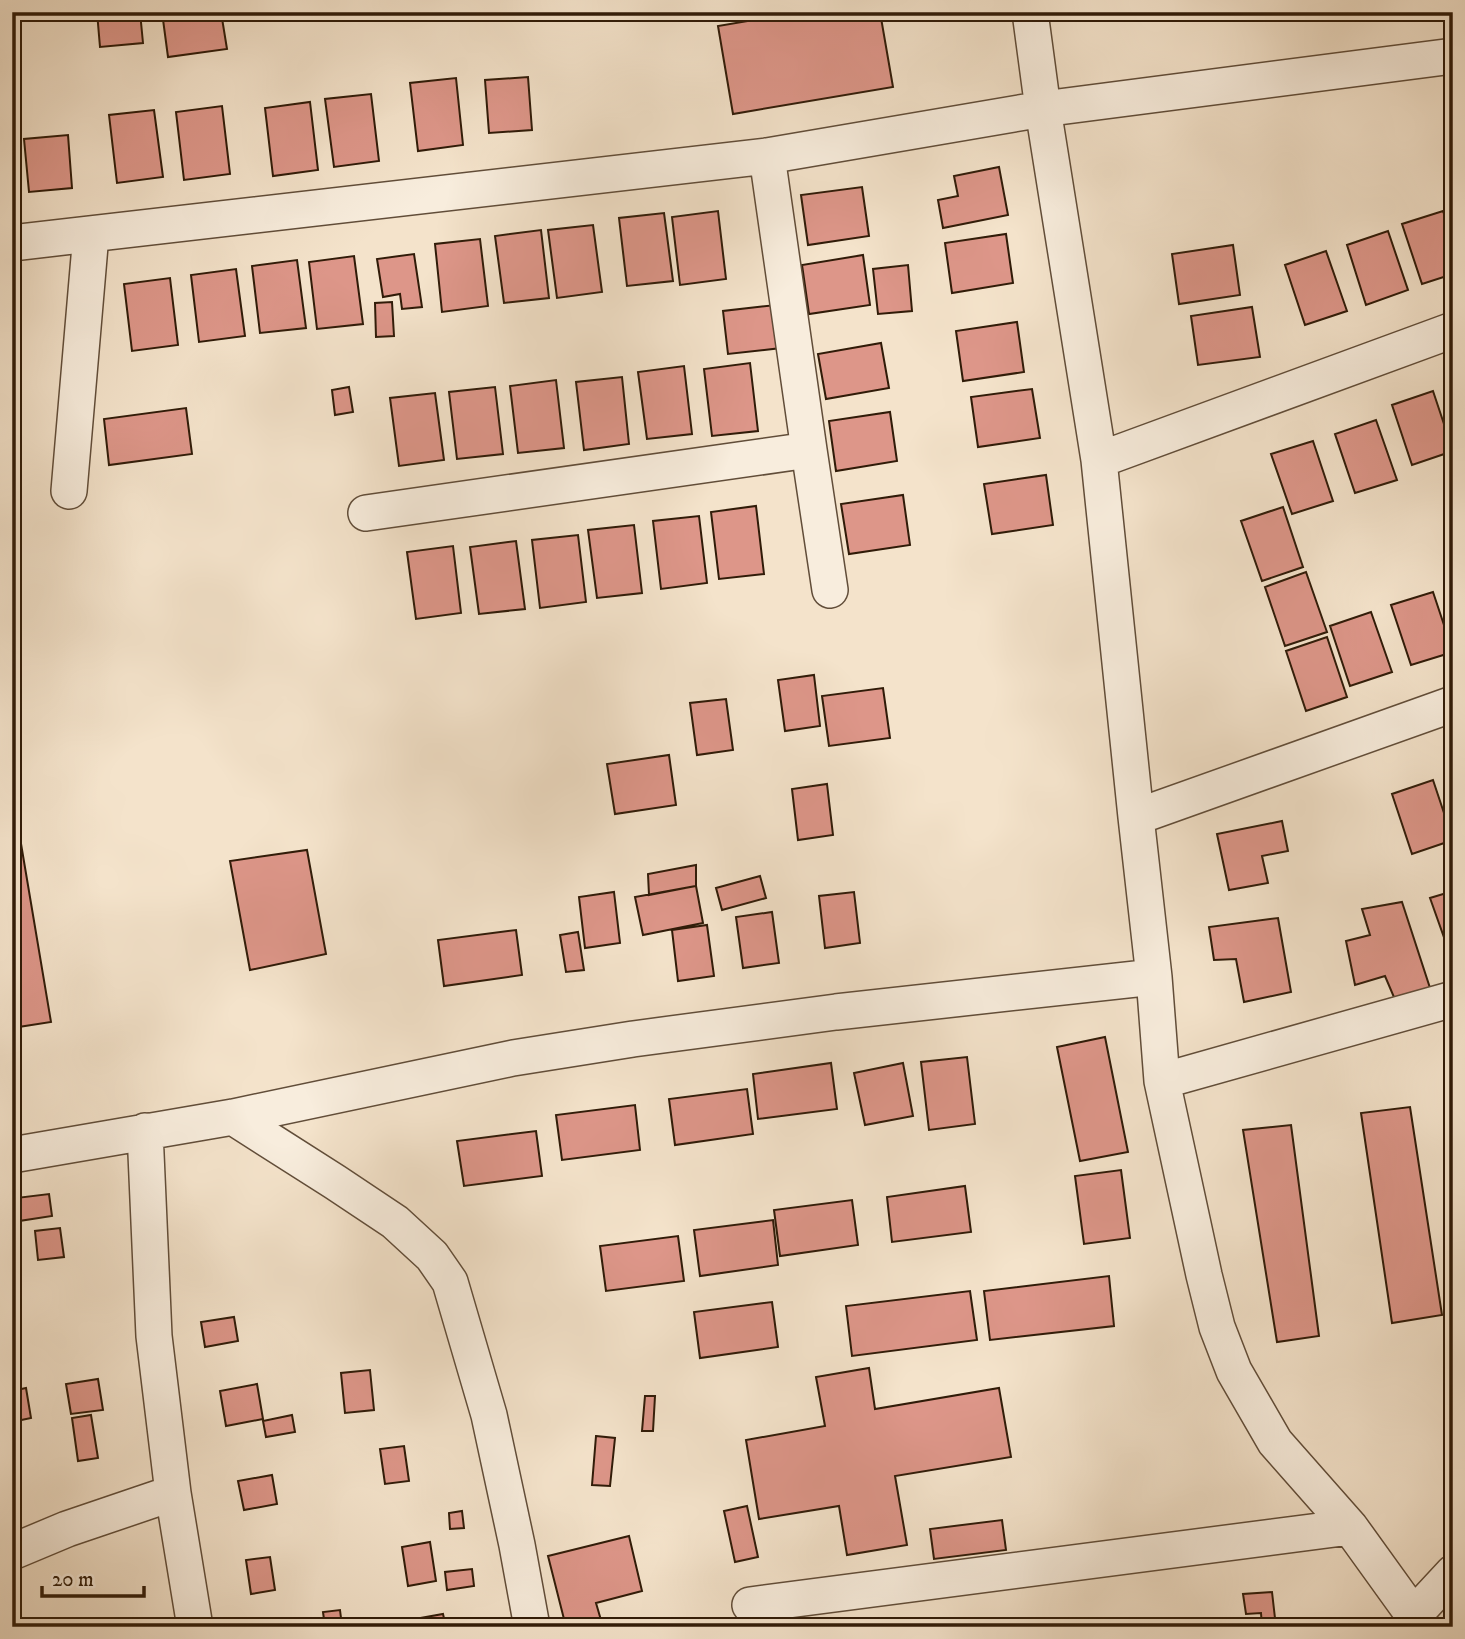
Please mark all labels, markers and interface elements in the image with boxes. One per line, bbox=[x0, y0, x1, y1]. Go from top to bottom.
scale bar bbox=[42, 1555, 144, 1599]
text: 20 m bbox=[52, 1567, 94, 1593]

